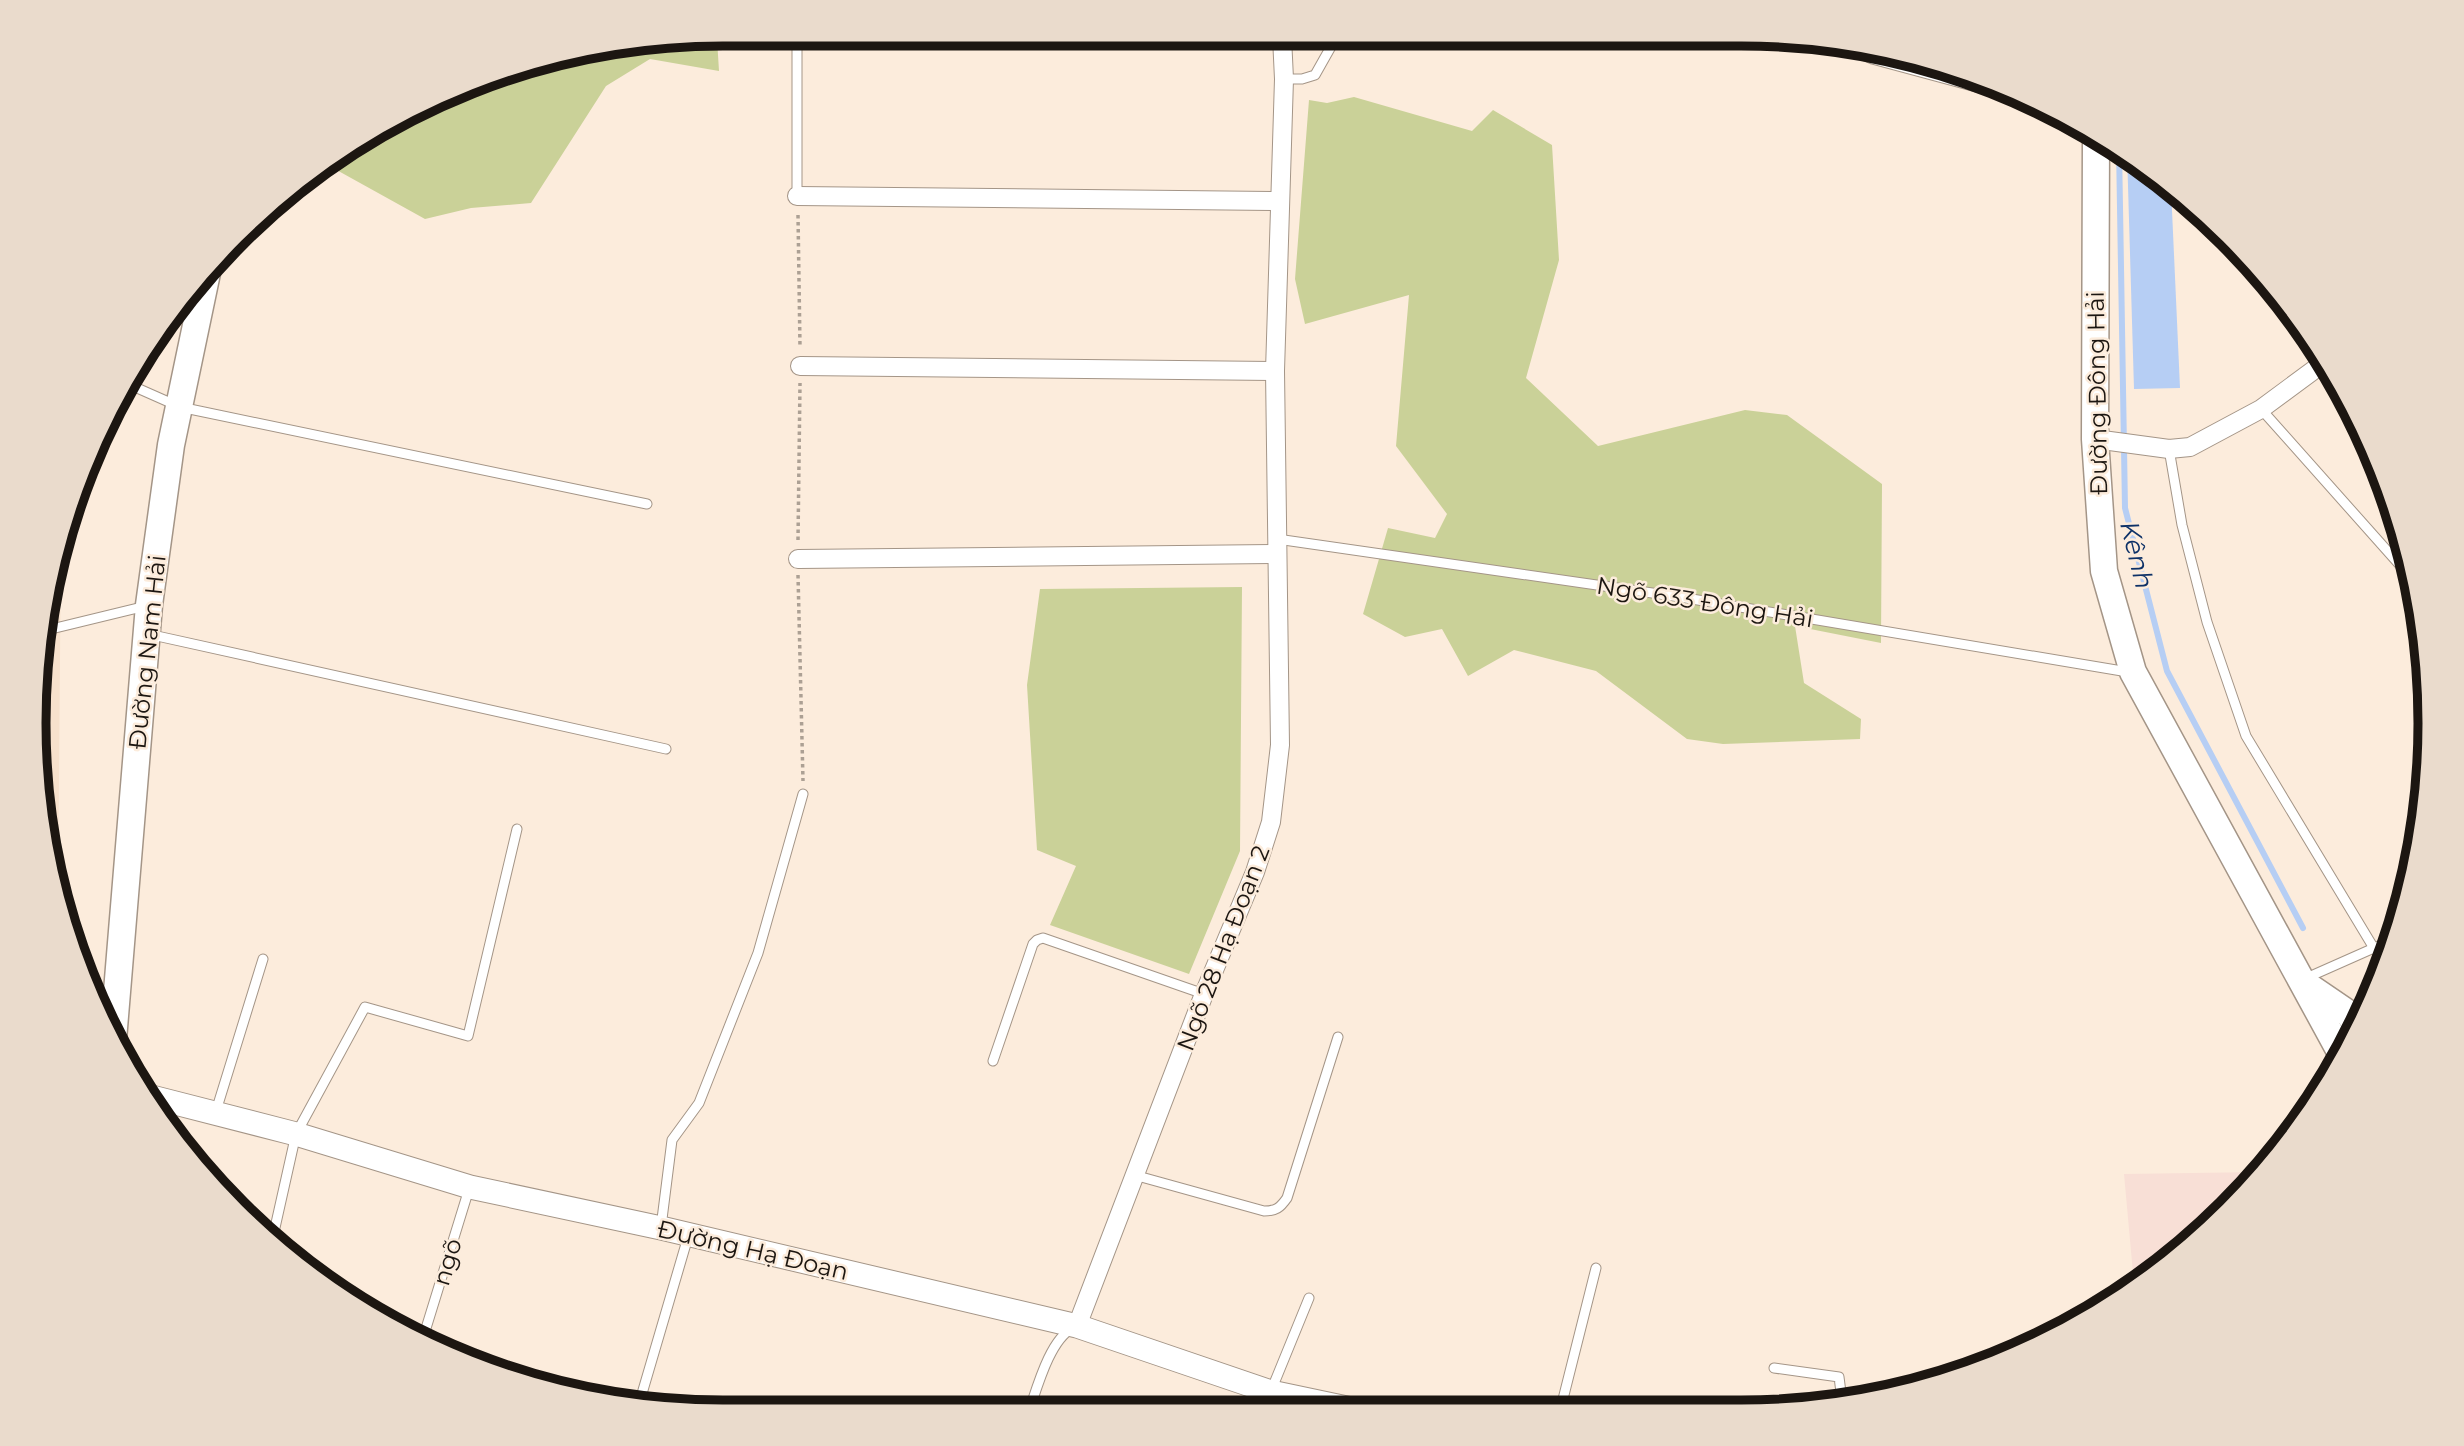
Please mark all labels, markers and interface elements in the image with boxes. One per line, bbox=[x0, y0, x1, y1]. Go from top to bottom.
street label: Đường Đông Hải bbox=[2081, 291, 2113, 495]
water label: Kênh bbox=[2113, 518, 2161, 592]
street label: Đường Nam Hải bbox=[122, 553, 172, 751]
street label: Ngõ 633 Đông Hải bbox=[1594, 571, 1816, 633]
street label: Ngõ 28 Hạ Đoạn 2 bbox=[1170, 841, 1276, 1055]
street label: Đường Hạ Đoạn bbox=[655, 1214, 851, 1286]
street label: ngõ bbox=[426, 1235, 468, 1289]

